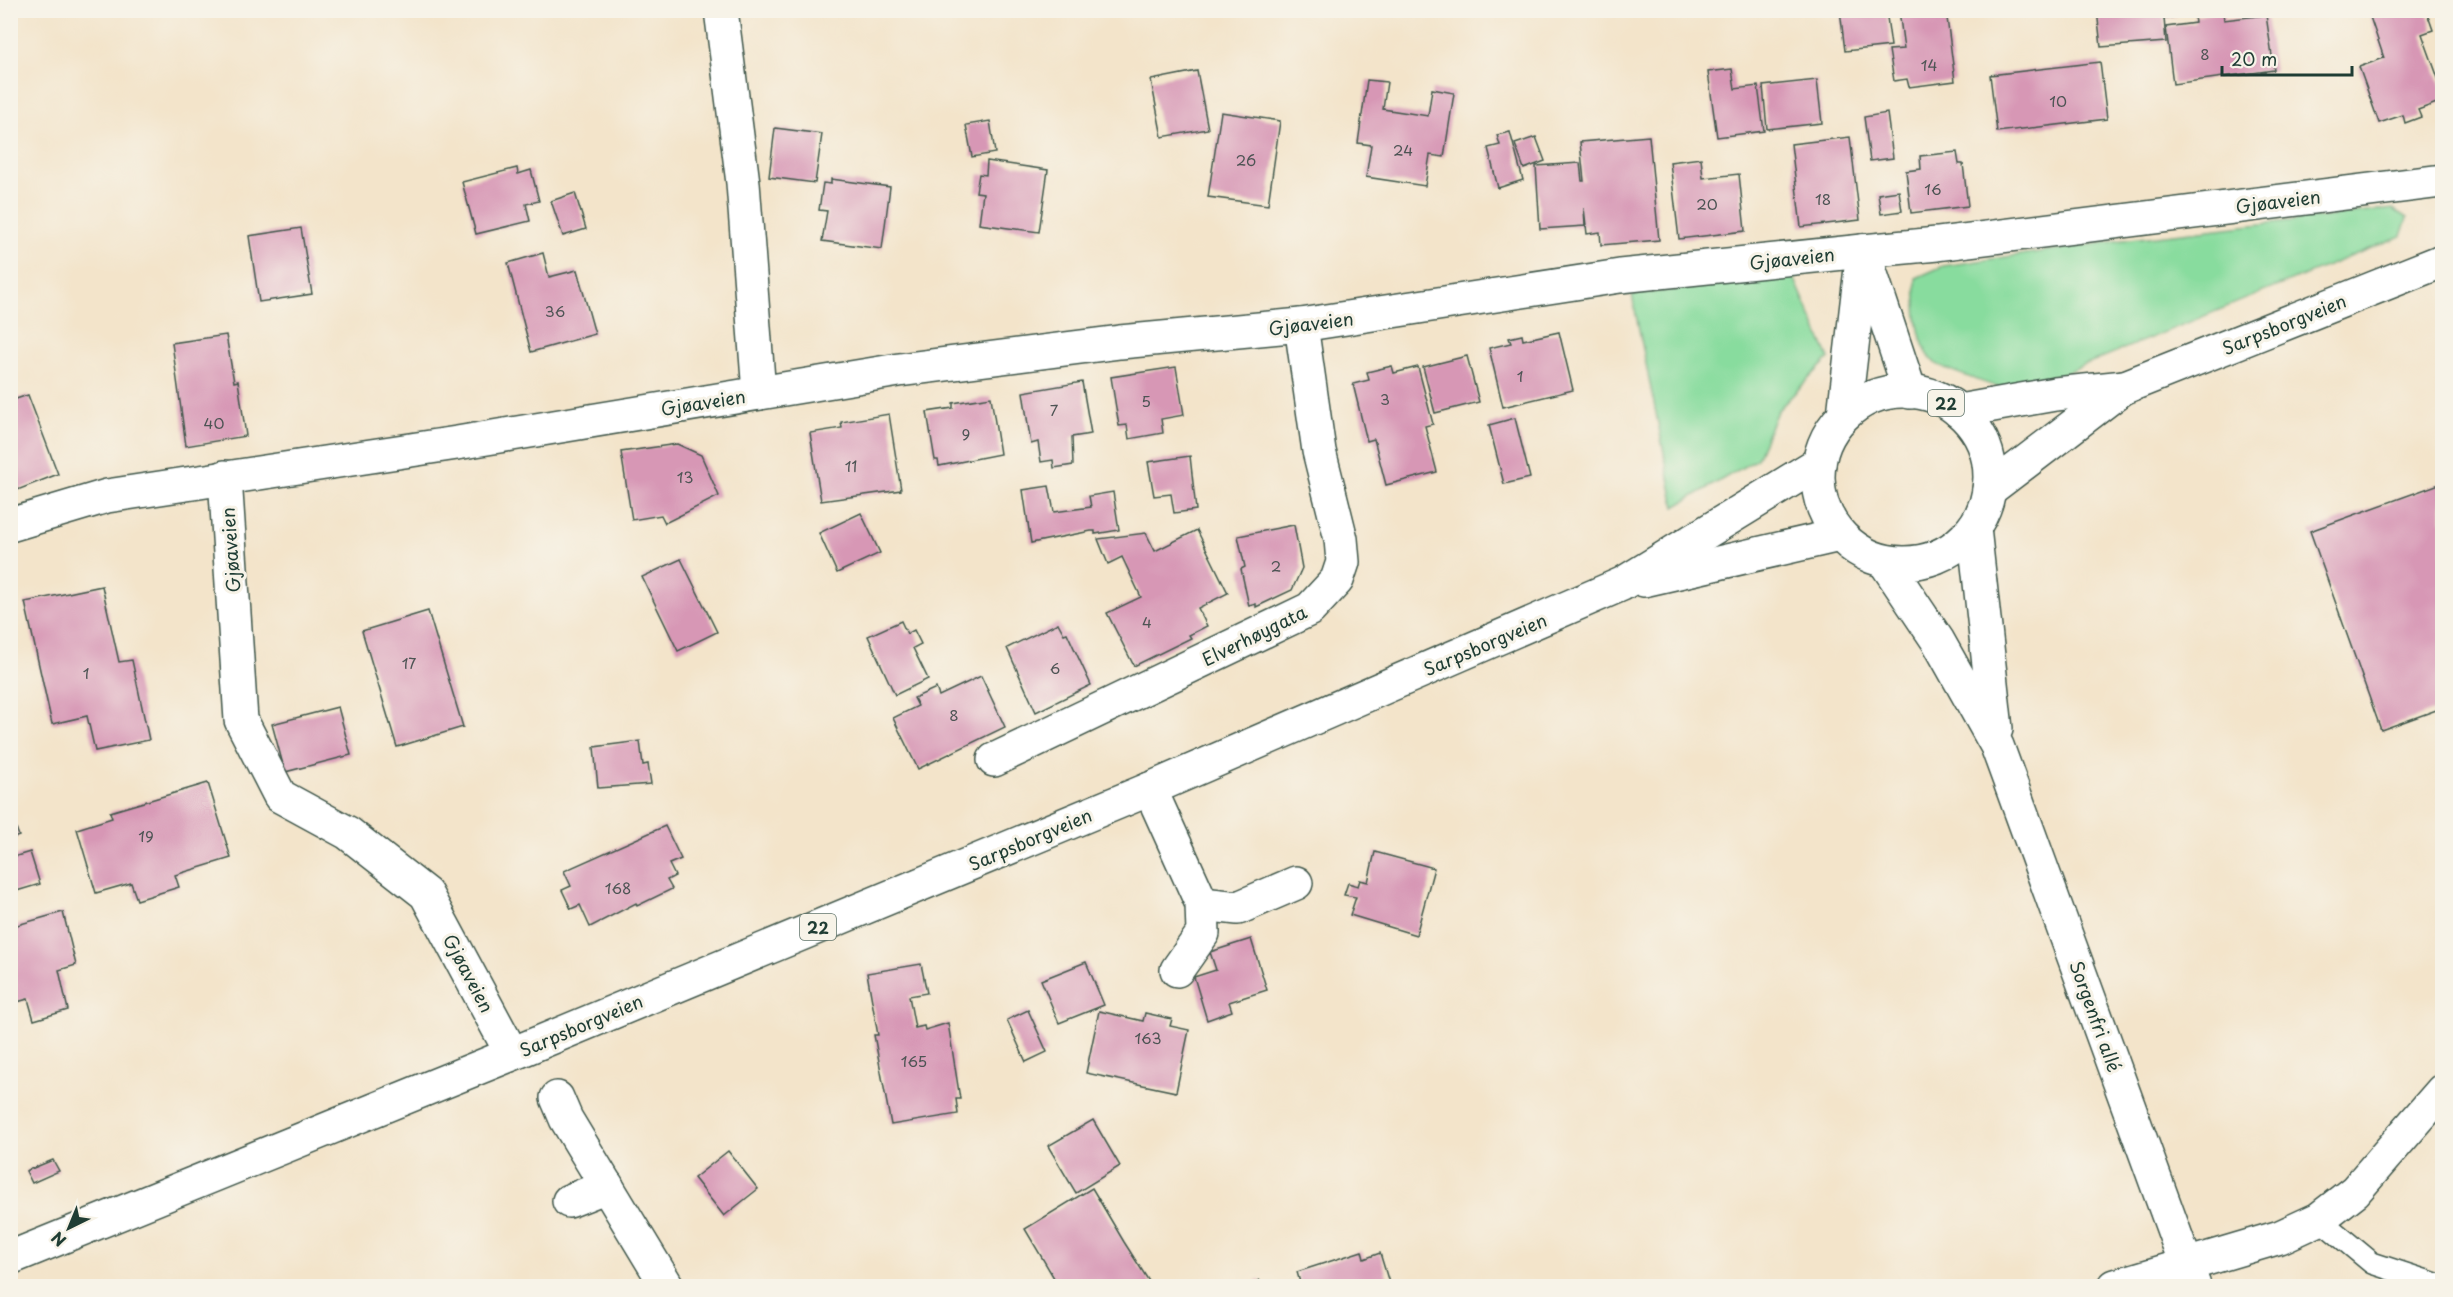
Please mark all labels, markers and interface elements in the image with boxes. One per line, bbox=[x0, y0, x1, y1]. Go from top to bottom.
scale bar bbox=[2222, 39, 2352, 77]
house number: 8 bbox=[2200, 42, 2210, 65]
text: 20 m bbox=[2231, 45, 2277, 72]
house number: 14 bbox=[1921, 53, 1937, 76]
house number: 10 bbox=[2049, 89, 2067, 112]
house number: 24 bbox=[1393, 138, 1413, 161]
house number: 26 bbox=[1236, 148, 1256, 171]
house number: 16 bbox=[1924, 177, 1942, 200]
street label: Gjøaveien bbox=[2234, 182, 2322, 220]
house number: 18 bbox=[1815, 187, 1831, 210]
house number: 20 bbox=[1696, 192, 1718, 215]
street label: Gjøaveien bbox=[1748, 240, 1836, 276]
street label: Sarpsborgveien bbox=[2218, 287, 2350, 361]
house number: 36 bbox=[545, 299, 565, 322]
street label: Gjøaveien bbox=[1267, 304, 1355, 342]
house number: 1 bbox=[1517, 364, 1523, 387]
street label: Gjøaveien bbox=[659, 382, 747, 422]
house number: 3 bbox=[1380, 387, 1390, 410]
house number: 5 bbox=[1141, 389, 1151, 412]
road number: 22 bbox=[1928, 390, 1964, 416]
house number: 7 bbox=[1050, 398, 1059, 421]
house number: 40 bbox=[204, 411, 224, 434]
house number: 9 bbox=[962, 422, 970, 445]
house number: 11 bbox=[845, 454, 857, 477]
house number: 13 bbox=[677, 465, 693, 488]
street label: Gjøaveien bbox=[214, 506, 246, 594]
house number: 2 bbox=[1271, 554, 1281, 577]
street label: Elverhøygata bbox=[1197, 598, 1312, 672]
street label: Sarpsborgveien bbox=[1419, 606, 1551, 682]
house number: 4 bbox=[1142, 610, 1152, 633]
house number: 17 bbox=[402, 651, 416, 674]
house number: 6 bbox=[1050, 656, 1060, 679]
house number: 1 bbox=[83, 661, 89, 684]
house number: 8 bbox=[949, 703, 959, 726]
street label: Sarpsborgveien bbox=[964, 801, 1096, 877]
house number: 19 bbox=[138, 824, 154, 847]
house number: 168 bbox=[605, 876, 631, 899]
road number: 22 bbox=[800, 914, 836, 940]
street label: Gjøaveien bbox=[437, 929, 501, 1017]
street label: Sorgenfri allé bbox=[2063, 956, 2129, 1076]
street label: Sarpsborgveien bbox=[515, 987, 647, 1063]
house number: 163 bbox=[1134, 1026, 1162, 1049]
house number: 165 bbox=[901, 1049, 927, 1072]
north arrow bbox=[39, 1198, 99, 1258]
text: N bbox=[45, 1227, 71, 1253]

